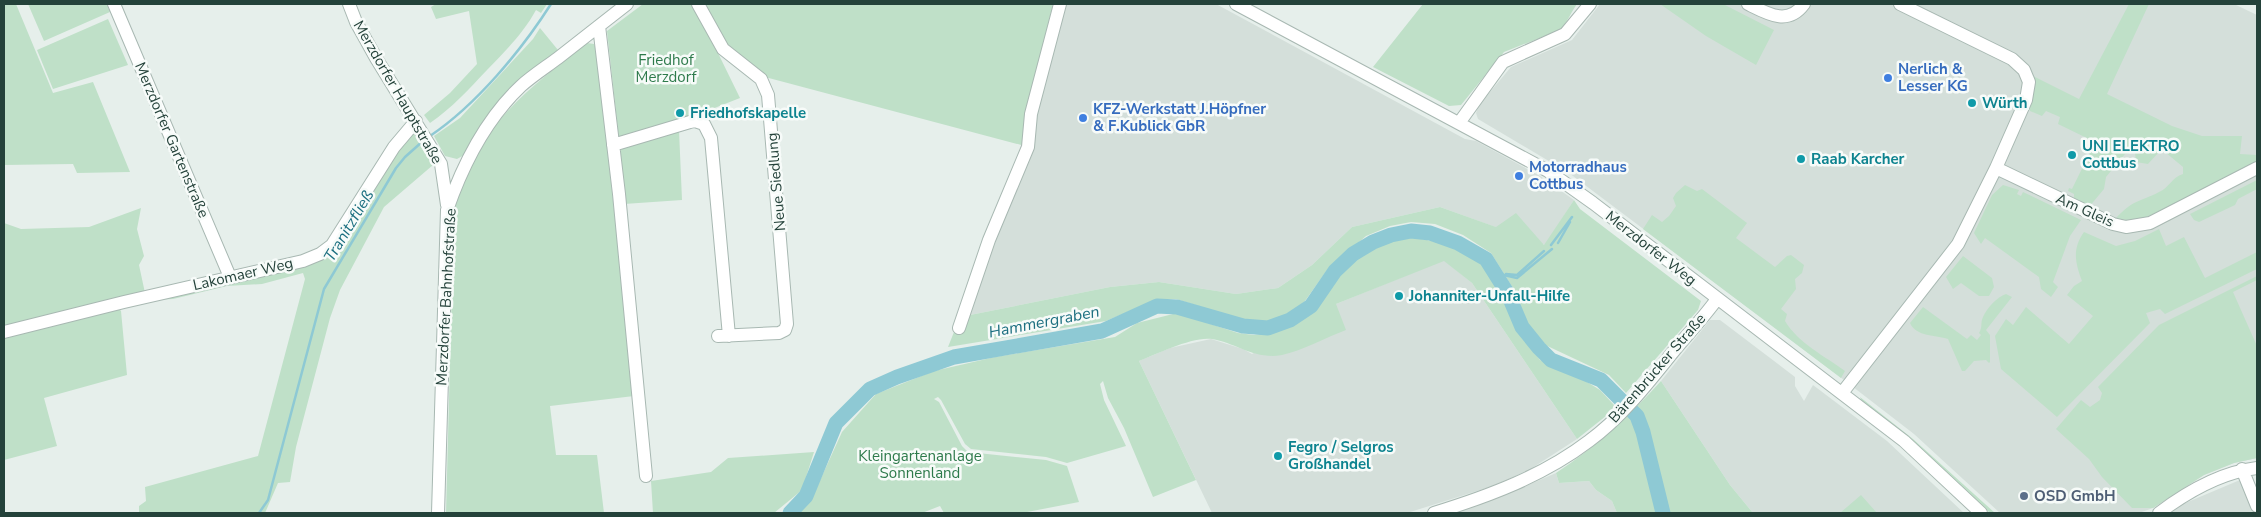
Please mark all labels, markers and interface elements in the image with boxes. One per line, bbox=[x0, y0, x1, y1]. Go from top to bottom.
street label: Merzdorfer Hauptstraße bbox=[349, 17, 447, 167]
park label: Friedhof Merzdorf bbox=[636, 50, 697, 87]
street label: Merzdorfer Gartenstraße bbox=[130, 59, 214, 221]
place label: Nerlich & Lesser KG bbox=[1898, 59, 1968, 96]
marker: Nerlich & Lesser KG bbox=[1882, 72, 1894, 84]
place label: Würth bbox=[1982, 93, 2027, 113]
marker: Würth bbox=[1966, 97, 1978, 109]
place label: KFZ-Werkstatt J.Höpfner & F.Kublick GbR bbox=[1093, 99, 1266, 136]
place label: Friedhofskapelle bbox=[690, 103, 806, 123]
marker: Friedhofskapelle bbox=[674, 107, 686, 119]
marker: KFZ-Werkstatt J.Höpfner & F.Kublick GbR bbox=[1077, 112, 1089, 124]
street label: Neue Siedlung bbox=[762, 132, 790, 232]
place label: UNI ELEKTRO Cottbus bbox=[2082, 136, 2180, 173]
place label: Raab Karcher bbox=[1811, 149, 1905, 169]
marker: UNI ELEKTRO Cottbus bbox=[2066, 149, 2078, 161]
marker: Raab Karcher bbox=[1795, 153, 1807, 165]
place label: Motorradhaus Cottbus bbox=[1529, 157, 1627, 194]
marker: Motorradhaus Cottbus bbox=[1513, 170, 1525, 182]
water label: Tranitzfließ bbox=[319, 186, 379, 266]
street label: Am Gleis bbox=[2053, 188, 2117, 232]
street label: Merzdorfer Weg bbox=[1601, 206, 1701, 290]
street label: Merzdorfer Bahnhofstraße bbox=[431, 208, 461, 386]
street label: Lakomaer Weg bbox=[191, 253, 295, 295]
place label: Johanniter-Unfall-Hilfe bbox=[1408, 286, 1570, 306]
marker: Johanniter-Unfall-Hilfe bbox=[1393, 290, 1405, 302]
water label: Hammergraben bbox=[987, 300, 1101, 344]
street label: Bärenbrücker Straße bbox=[1604, 309, 1710, 427]
place label: Fegro / Selgros Großhandel bbox=[1288, 437, 1394, 474]
park label: Kleingartenanlage Sonnenland bbox=[858, 446, 982, 483]
marker: Fegro / Selgros Großhandel bbox=[1272, 450, 1284, 462]
place label: OSD GmbH bbox=[2034, 486, 2116, 506]
marker: OSD GmbH bbox=[2018, 490, 2030, 502]

